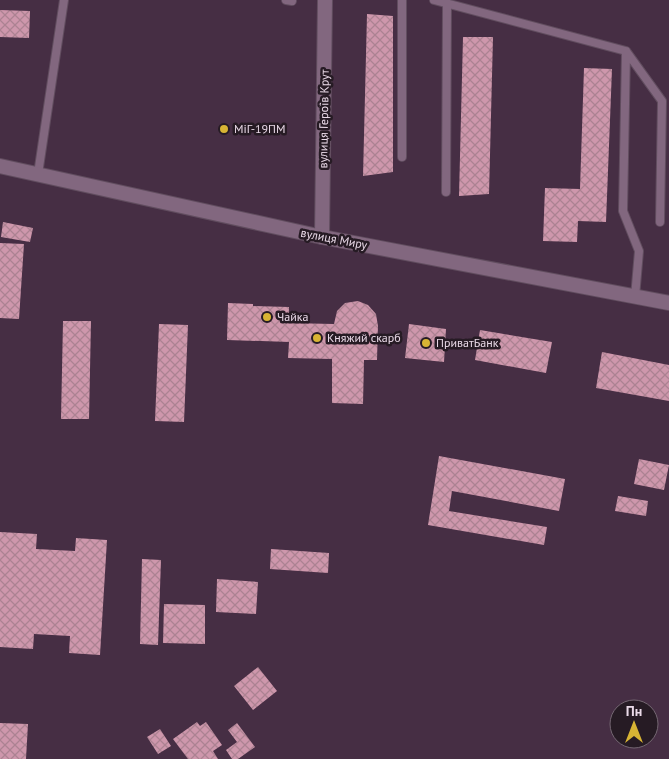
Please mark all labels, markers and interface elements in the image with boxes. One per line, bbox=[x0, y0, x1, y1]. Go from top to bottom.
street label: вулиця Героїв Крут bbox=[315, 69, 332, 169]
place label: МіГ-19ПМ bbox=[234, 121, 286, 136]
marker: МіГ-19ПМ bbox=[218, 123, 230, 135]
street label: вулиця Миру bbox=[300, 225, 369, 252]
place label: Чайка bbox=[277, 309, 309, 324]
marker: Чайка bbox=[261, 311, 273, 323]
place label: Княжий скарб bbox=[327, 330, 401, 345]
marker: Княжий скарб bbox=[311, 332, 323, 344]
place label: ПриватБанк bbox=[436, 335, 499, 350]
marker: ПриватБанк bbox=[420, 337, 432, 349]
north arrow bbox=[609, 699, 659, 749]
text: Пн bbox=[626, 702, 642, 720]

